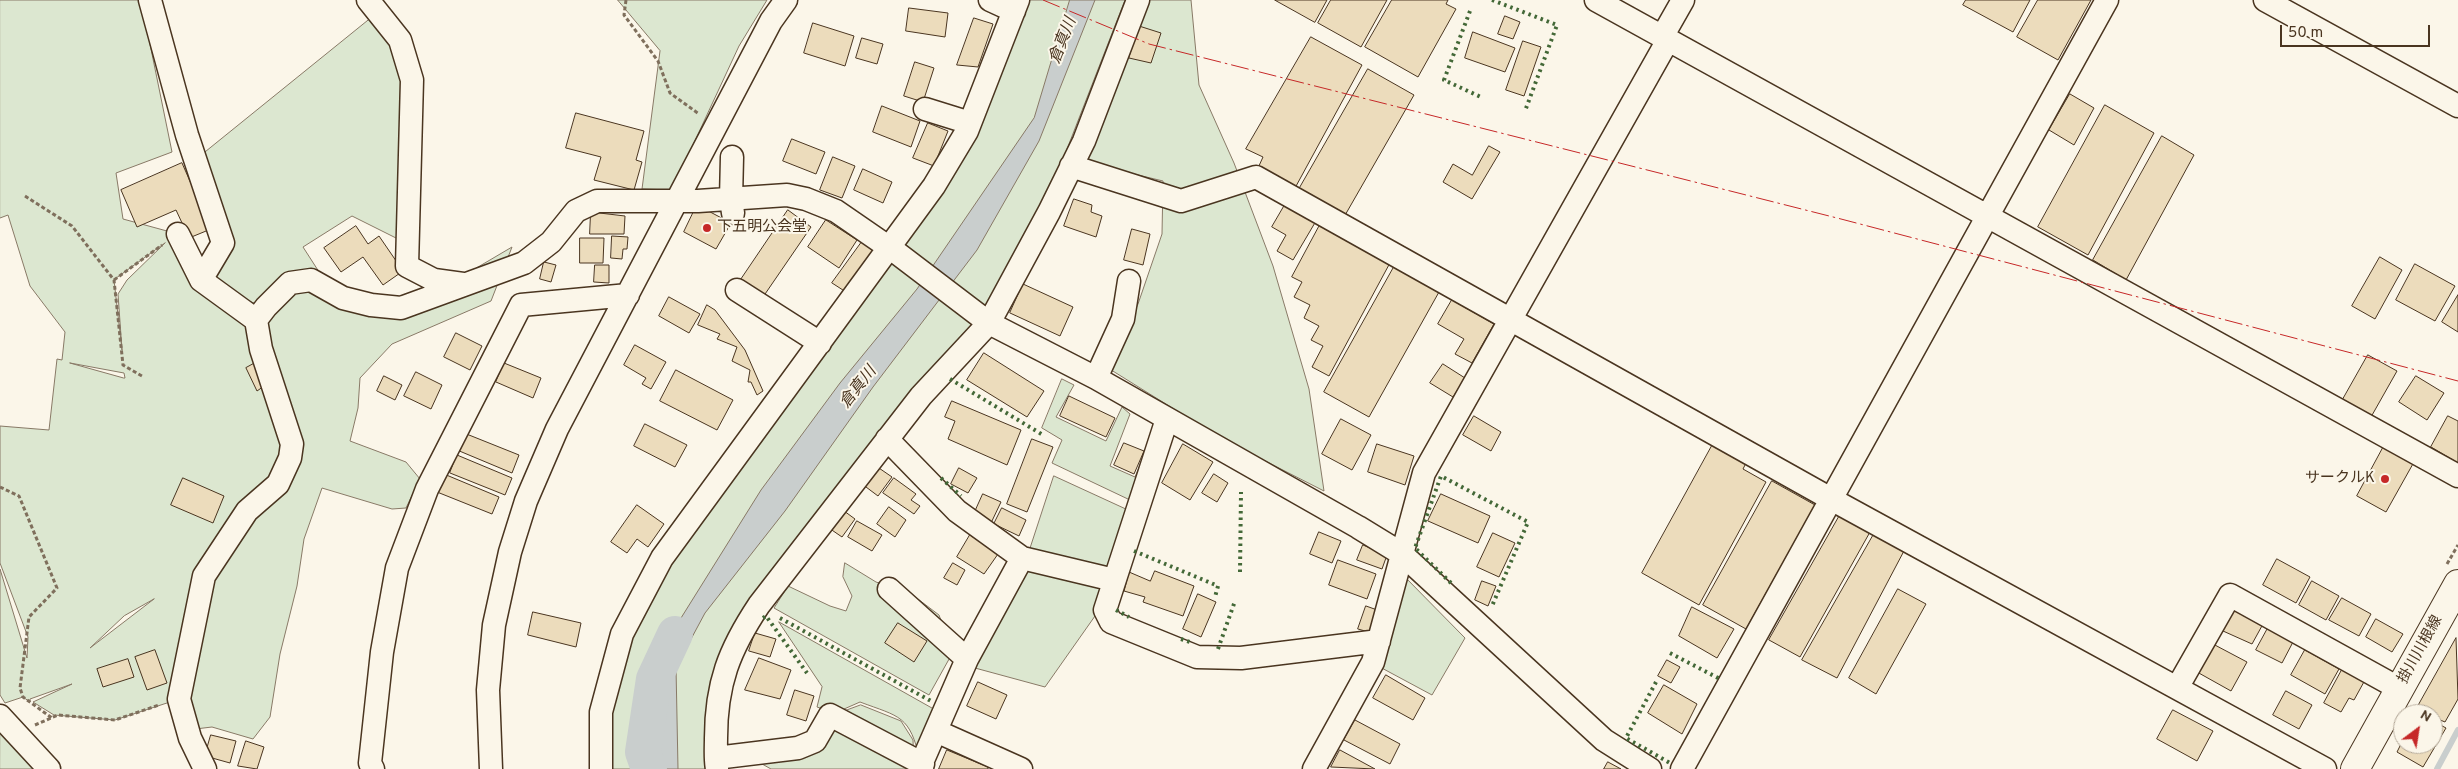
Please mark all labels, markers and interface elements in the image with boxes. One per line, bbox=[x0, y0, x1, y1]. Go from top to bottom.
water label: 倉真川 bbox=[1046, 15, 1082, 67]
scale bar bbox=[2283, 15, 2433, 47]
text: 50 m bbox=[2288, 24, 2323, 43]
place label: 下五明公会堂 bbox=[717, 219, 807, 237]
marker: 下五明公会堂 bbox=[701, 222, 713, 234]
water label: 倉真川 bbox=[837, 363, 881, 413]
place label: サークルK bbox=[2305, 470, 2375, 488]
marker: サークルK bbox=[2379, 473, 2391, 485]
street label: 掛川川根線 bbox=[2395, 613, 2447, 687]
north arrow bbox=[2393, 704, 2443, 754]
text: N bbox=[2417, 707, 2434, 726]

